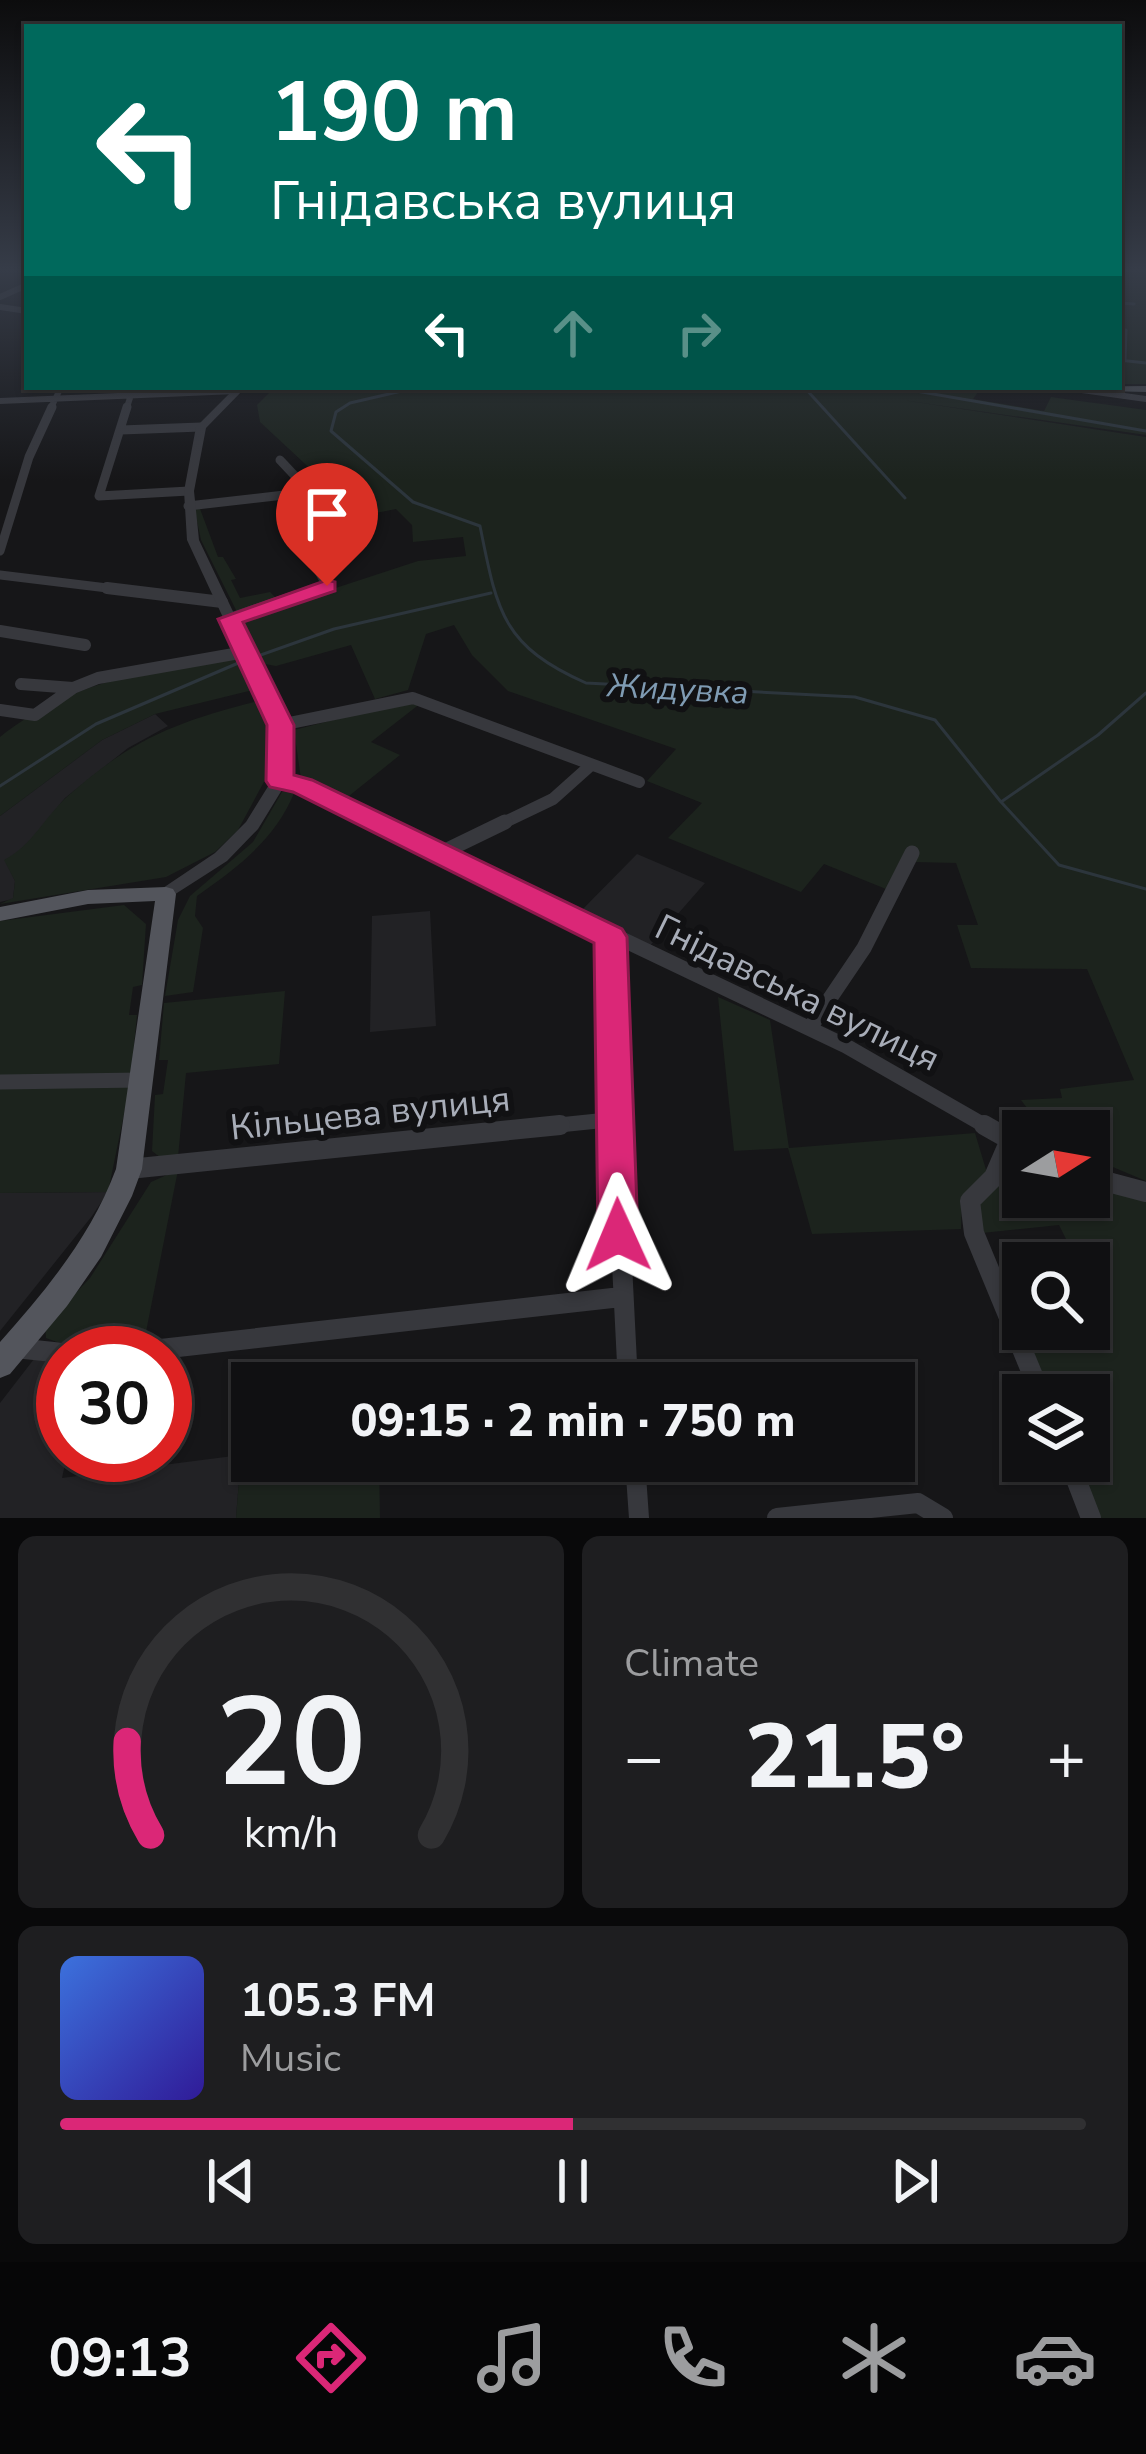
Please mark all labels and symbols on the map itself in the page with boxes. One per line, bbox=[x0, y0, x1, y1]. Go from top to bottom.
pin bbox=[276, 463, 378, 586]
water label: Жидувка bbox=[605, 663, 750, 716]
street label: Гнідавська вулиця bbox=[647, 903, 948, 1084]
street label: Кільцева вулиця bbox=[228, 1074, 513, 1153]
north arrow bbox=[1002, 1110, 1110, 1218]
position arrow bbox=[555, 1172, 681, 1298]
speed limit sign: 30 bbox=[36, 1326, 192, 1482]

